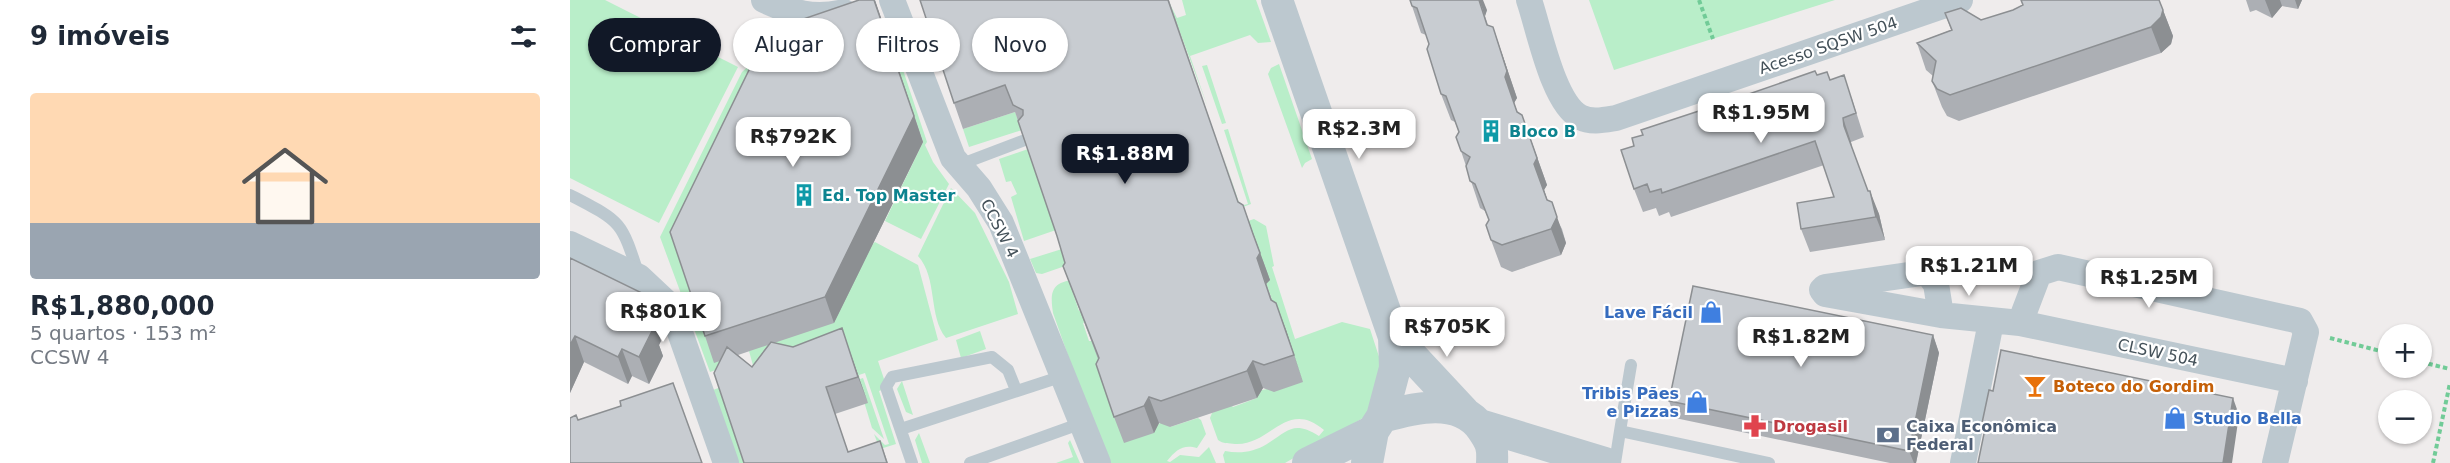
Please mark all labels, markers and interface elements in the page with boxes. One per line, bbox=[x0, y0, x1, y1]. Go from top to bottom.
street label: Acesso SQSW 504 bbox=[1756, 13, 1900, 78]
chip: Comprar bbox=[588, 18, 721, 72]
chip: Alugar bbox=[733, 18, 844, 72]
chip: Filtros bbox=[856, 18, 960, 72]
chip: Novo bbox=[972, 18, 1068, 72]
icon: filters bbox=[507, 20, 540, 53]
text: 9 imóveis bbox=[30, 21, 170, 51]
pin: R$1.95M bbox=[1706, 93, 1816, 144]
text: R$1.95M bbox=[1712, 100, 1810, 124]
pin: R$2.3M bbox=[1310, 109, 1408, 160]
text: R$2.3M bbox=[1317, 116, 1401, 140]
pin: R$792K bbox=[744, 117, 842, 168]
building icon: Bloco B bbox=[1478, 118, 1504, 144]
place label: Bloco B bbox=[1509, 122, 1576, 141]
text: R$792K bbox=[750, 124, 836, 148]
icon: home bbox=[231, 132, 339, 240]
pin: R$1.88M bbox=[1070, 134, 1180, 185]
text: R$1.88M bbox=[1076, 141, 1174, 165]
building icon: Ed. Top Master bbox=[791, 182, 817, 208]
place label: Ed. Top Master bbox=[822, 186, 956, 205]
street label: CCSW 4 bbox=[977, 196, 1022, 261]
pin: R$1.21M bbox=[1914, 246, 2024, 297]
text: R$1.21M bbox=[1920, 253, 2018, 277]
pin: R$1.25M bbox=[2094, 258, 2204, 309]
text: R$1.25M bbox=[2100, 265, 2198, 289]
text: R$1,880,000 bbox=[30, 291, 215, 321]
pin: R$801K bbox=[614, 292, 712, 343]
text: R$801K bbox=[620, 299, 706, 323]
shop icon: Lave Fácil bbox=[1698, 299, 1724, 325]
place label: Lave Fácil bbox=[1604, 303, 1693, 322]
pin: R$705K bbox=[1398, 307, 1496, 358]
text: R$705K bbox=[1404, 314, 1490, 338]
pin: R$1.82M bbox=[1746, 317, 1856, 368]
text: 5 quartos · 153 m² bbox=[30, 321, 217, 345]
text: R$1.82M bbox=[1752, 324, 1850, 348]
map controls bbox=[2378, 324, 2432, 444]
button: + bbox=[2378, 324, 2432, 378]
street label: CLSW 504 bbox=[2116, 335, 2200, 370]
text: CCSW 4 bbox=[30, 345, 109, 369]
bar icon: Boteco do Gordim bbox=[2022, 373, 2048, 399]
place label: Boteco do Gordim bbox=[2053, 377, 2214, 396]
place label: Tribis Pães e Pizzas bbox=[1582, 384, 1679, 421]
shop icon: Tribis Pães e Pizzas bbox=[1684, 389, 1710, 415]
button: − bbox=[2378, 390, 2432, 444]
shop icon: Studio Bella bbox=[2162, 405, 2188, 431]
place label: Studio Bella bbox=[2193, 409, 2302, 428]
pharmacy icon: Drogasil bbox=[1742, 413, 1768, 439]
place label: Drogasil bbox=[1773, 417, 1848, 436]
place label: Caixa Econômica Federal bbox=[1906, 417, 2057, 454]
bank icon: Caixa Econômica Federal bbox=[1875, 422, 1901, 448]

